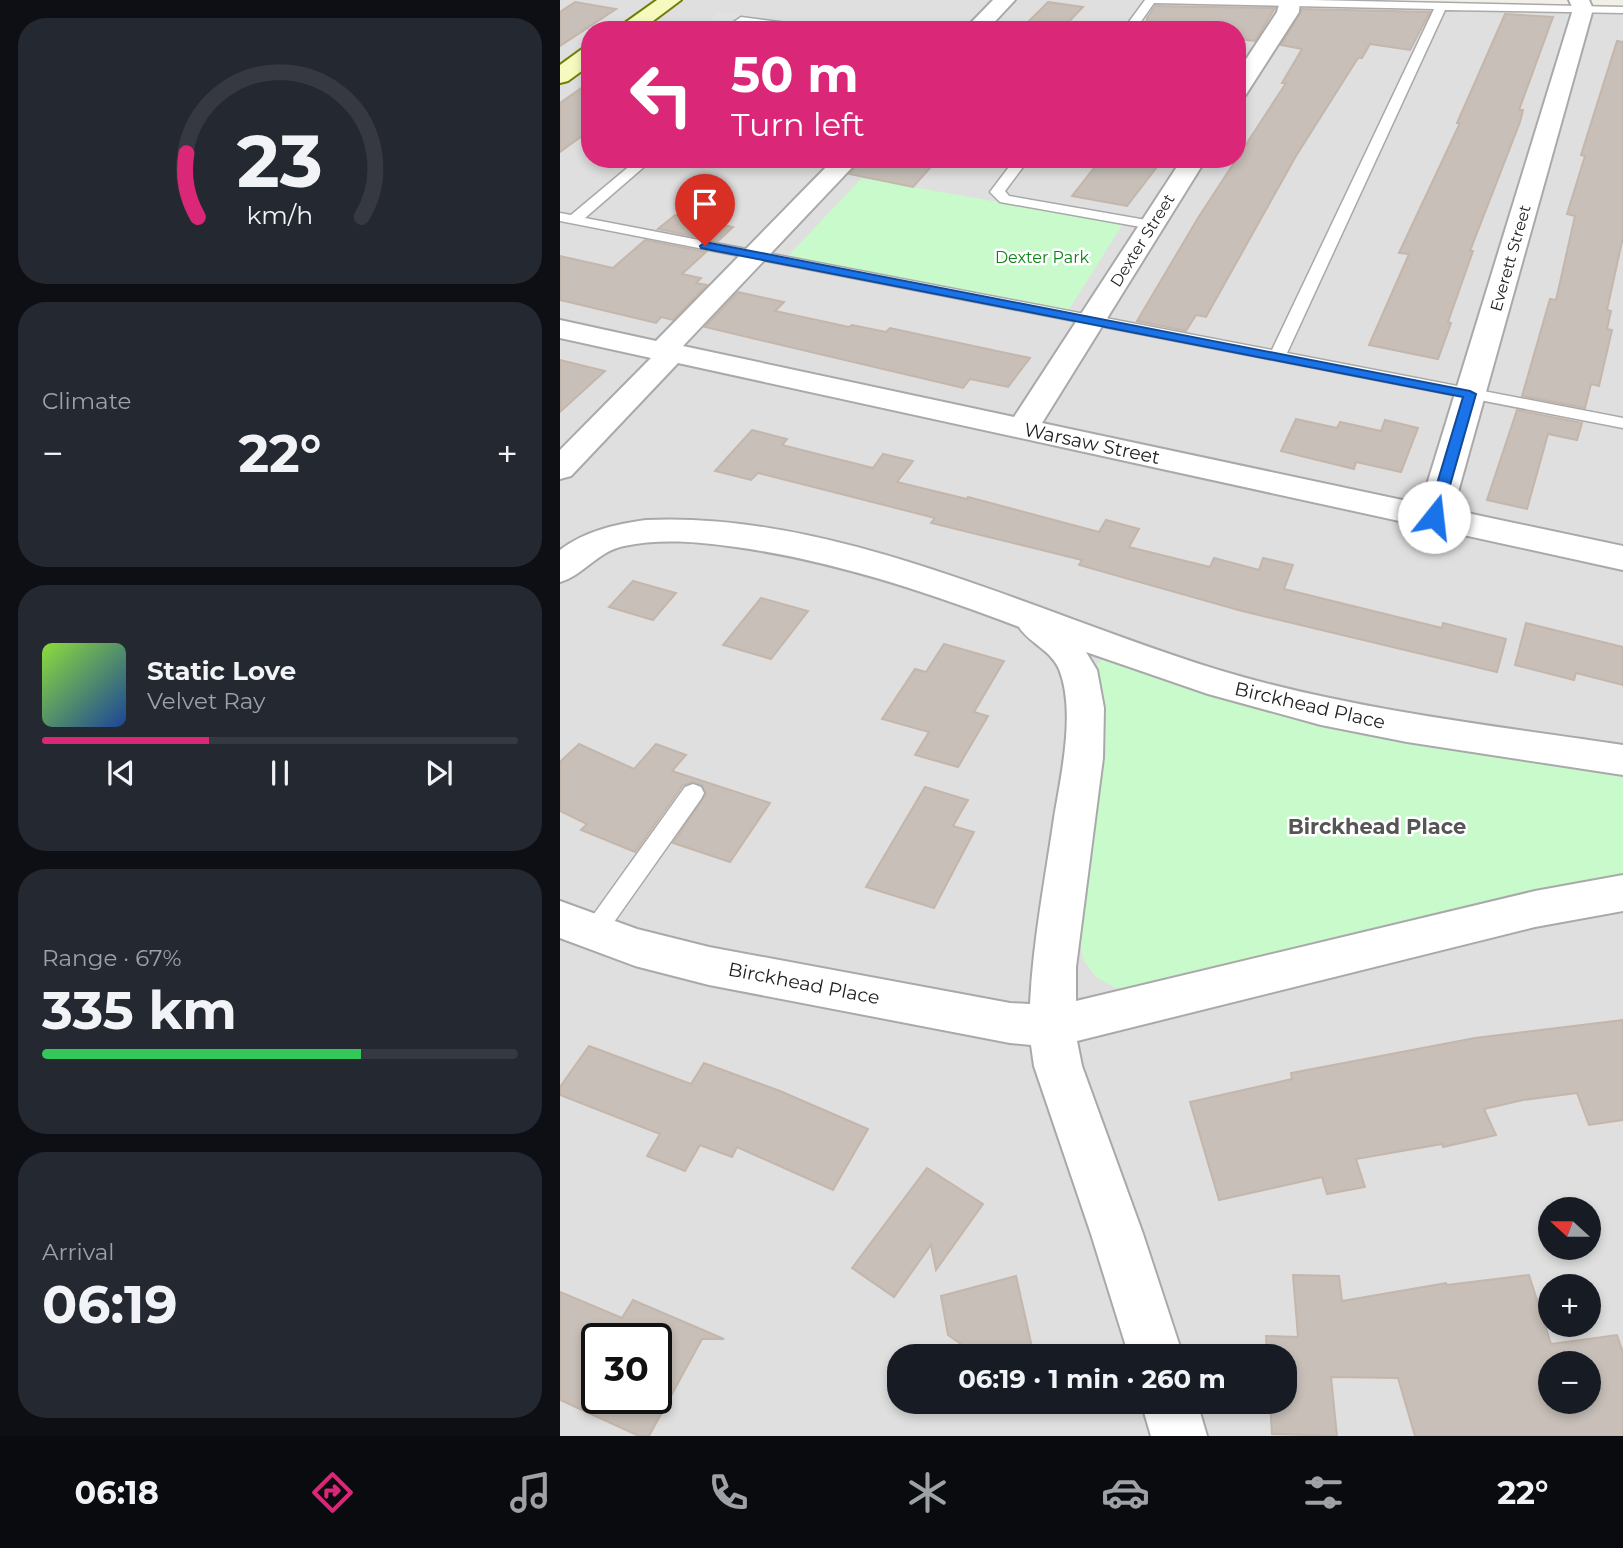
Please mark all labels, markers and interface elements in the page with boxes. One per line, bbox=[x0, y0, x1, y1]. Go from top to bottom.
text: 50 m bbox=[731, 45, 859, 104]
icon: left bbox=[616, 49, 707, 140]
text: Turn left bbox=[731, 105, 865, 144]
text: 23 bbox=[237, 117, 323, 205]
pin bbox=[675, 174, 735, 246]
icon: arrive bbox=[686, 185, 724, 223]
street label: Dexter Street bbox=[1106, 190, 1179, 290]
text: km/h bbox=[247, 200, 313, 230]
street label: Everett Street bbox=[1486, 202, 1535, 314]
park label: Dexter Park bbox=[995, 248, 1090, 267]
text: Climate bbox=[42, 387, 131, 415]
street label: Warsaw Street bbox=[1022, 418, 1162, 469]
text: 22° bbox=[238, 422, 322, 485]
text: − bbox=[42, 430, 64, 477]
text: + bbox=[496, 430, 518, 477]
position arrow bbox=[1397, 480, 1471, 554]
text: Static Love bbox=[147, 655, 296, 687]
street label: Birckhead Place bbox=[1232, 677, 1387, 734]
text: Velvet Ray bbox=[147, 687, 265, 715]
icon: previous bbox=[102, 754, 140, 792]
icon: pause bbox=[261, 754, 299, 792]
icon: next bbox=[420, 754, 458, 792]
district label: Birckhead Place bbox=[1288, 814, 1466, 839]
text: Range · 67% bbox=[42, 944, 182, 972]
street label: Birckhead Place bbox=[726, 958, 882, 1009]
text: 335 km bbox=[42, 979, 237, 1042]
north arrow bbox=[1538, 1197, 1601, 1260]
map controls bbox=[1538, 1197, 1601, 1414]
text: Arrival bbox=[42, 1238, 115, 1266]
text: 06:19 bbox=[42, 1273, 178, 1336]
button: + bbox=[1538, 1274, 1601, 1337]
speed limit sign: 30 bbox=[581, 1323, 672, 1414]
button: − bbox=[1538, 1351, 1601, 1414]
text: 06:19 · 1 min · 260 m bbox=[958, 1363, 1226, 1395]
icon: directions bbox=[308, 1468, 357, 1517]
icon: music bbox=[506, 1468, 555, 1517]
icon: phone bbox=[704, 1468, 753, 1517]
icon: climate bbox=[903, 1468, 952, 1517]
icon: car bbox=[1101, 1468, 1150, 1517]
icon: filters bbox=[1299, 1468, 1348, 1517]
text: 06:18 bbox=[75, 1473, 159, 1512]
text: 22° bbox=[1497, 1473, 1548, 1512]

